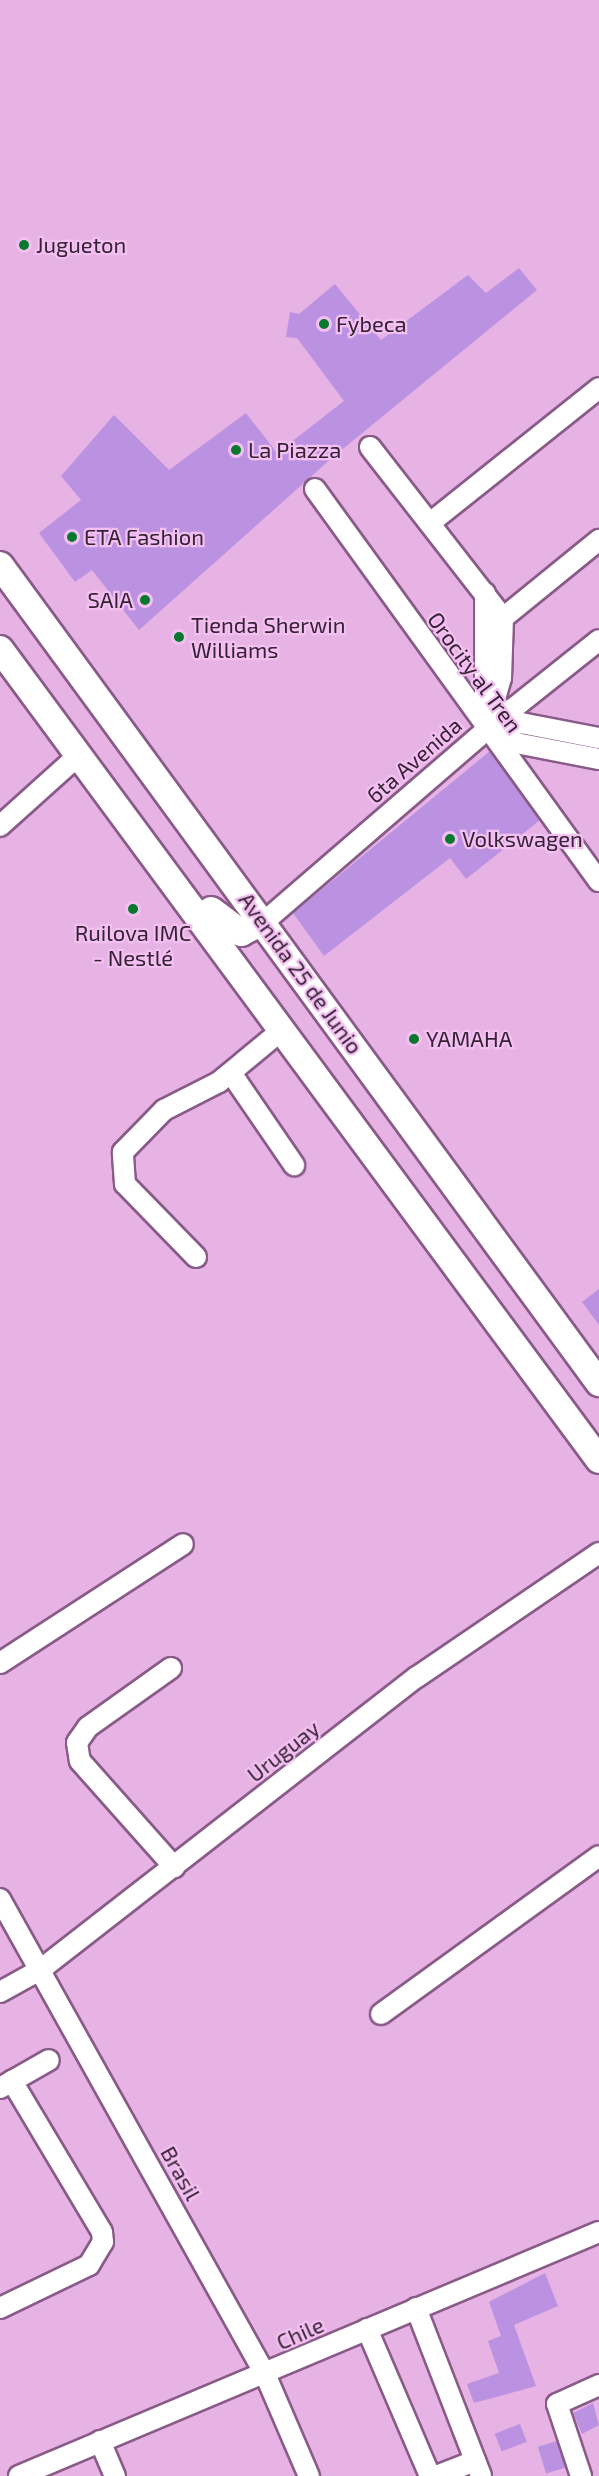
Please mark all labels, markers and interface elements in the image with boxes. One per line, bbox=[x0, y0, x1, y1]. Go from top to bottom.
place label: Jugueton bbox=[36, 232, 126, 258]
marker: Jugueton bbox=[17, 238, 31, 252]
place label: Fybeca bbox=[336, 311, 407, 337]
marker: Fybeca bbox=[317, 317, 331, 331]
place label: La Piazza bbox=[248, 437, 341, 463]
marker: La Piazza bbox=[229, 443, 243, 457]
place label: ETA Fashion bbox=[84, 524, 205, 550]
marker: ETA Fashion bbox=[65, 530, 79, 544]
place label: SAIA bbox=[88, 587, 133, 613]
marker: SAIA bbox=[138, 593, 152, 607]
street label: Orocity al Tren bbox=[422, 606, 528, 738]
place label: Tienda Sherwin Williams bbox=[191, 611, 346, 662]
marker: Tienda Sherwin Williams bbox=[172, 630, 186, 644]
street label: 6ta Avenida bbox=[361, 712, 467, 808]
place label: Volkswagen bbox=[462, 826, 583, 852]
marker: Volkswagen bbox=[443, 832, 457, 846]
street label: Avenida 25 de Junio bbox=[233, 887, 369, 1059]
marker: Ruilova IMC - Nestlé bbox=[126, 902, 140, 916]
place label: Ruilova IMC - Nestlé bbox=[75, 919, 191, 970]
place label: YAMAHA bbox=[426, 1026, 512, 1052]
marker: YAMAHA bbox=[407, 1032, 421, 1046]
street label: Uruguay bbox=[242, 1715, 324, 1787]
street label: Brasil bbox=[155, 2141, 207, 2205]
street label: Chile bbox=[272, 2311, 328, 2355]

